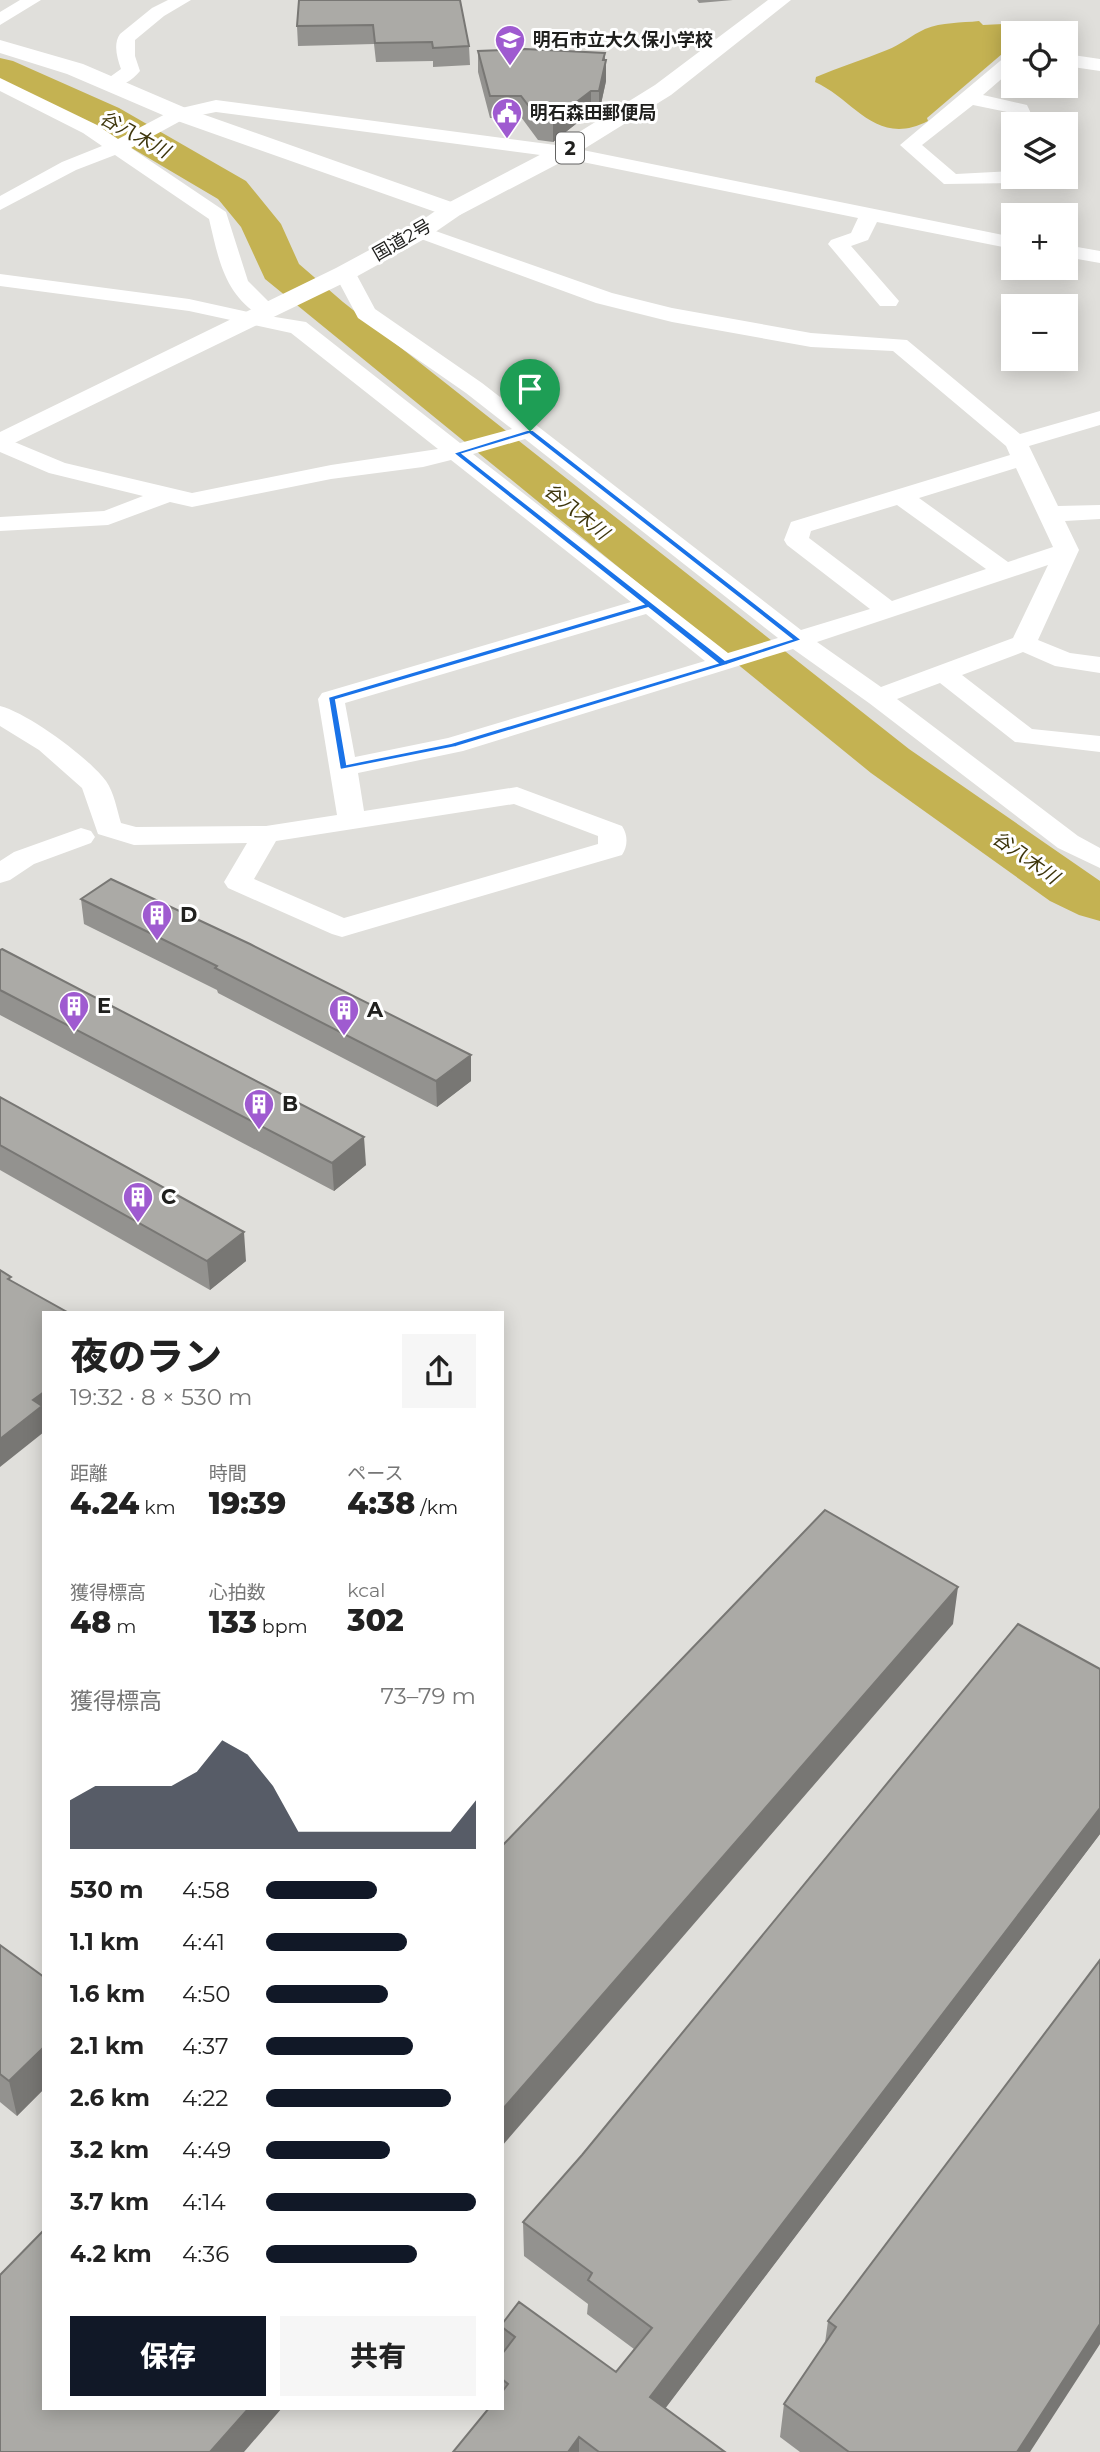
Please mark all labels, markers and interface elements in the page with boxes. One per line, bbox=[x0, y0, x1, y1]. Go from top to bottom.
map controls bbox=[1001, 21, 1078, 371]
button: locate bbox=[1001, 21, 1078, 98]
school or university icon: 明石市立大久保小学校 bbox=[493, 23, 527, 67]
place label: 明石市立大久保小学校 bbox=[533, 29, 713, 51]
public building icon: 明石森田郵便局 bbox=[490, 96, 524, 140]
place label: 明石森田郵便局 bbox=[530, 102, 656, 124]
water label: 谷八木川 bbox=[96, 106, 175, 164]
button: layers bbox=[1001, 112, 1078, 189]
road number: 2 bbox=[556, 132, 584, 164]
button: + bbox=[1001, 203, 1078, 280]
street label: 国道2号 bbox=[369, 214, 435, 266]
button: − bbox=[1001, 294, 1078, 371]
pin bbox=[500, 359, 560, 431]
icon: arrive bbox=[511, 370, 549, 408]
water label: 谷八木川 bbox=[540, 479, 615, 545]
water label: 谷八木川 bbox=[988, 826, 1065, 890]
building icon: D bbox=[140, 898, 174, 942]
place label: D bbox=[180, 902, 197, 927]
building icon: E bbox=[57, 989, 91, 1033]
place label: E bbox=[97, 993, 111, 1018]
building icon: A bbox=[327, 993, 361, 1037]
place label: A bbox=[366, 997, 384, 1022]
building icon: B bbox=[242, 1087, 276, 1131]
place label: B bbox=[282, 1091, 298, 1116]
building icon: C bbox=[121, 1180, 155, 1224]
place label: C bbox=[161, 1184, 176, 1209]
text: 夜のラン bbox=[70, 1333, 222, 1380]
button: share bbox=[402, 1334, 476, 1408]
text: 19:32 · 8 × 530 m bbox=[70, 1383, 252, 1411]
text: 距離 bbox=[70, 1462, 108, 1485]
text: 時間 bbox=[209, 1462, 247, 1485]
text: ペース bbox=[347, 1462, 403, 1485]
text: 4.24 bbox=[70, 1485, 139, 1522]
text: 19:39 bbox=[209, 1485, 286, 1522]
text: 4:38 bbox=[347, 1485, 415, 1522]
text: km bbox=[139, 1496, 176, 1519]
text: /km bbox=[415, 1496, 458, 1519]
text: kcal bbox=[347, 1579, 385, 1602]
text: 獲得標高 bbox=[70, 1581, 146, 1604]
text: 心拍数 bbox=[209, 1581, 266, 1604]
text: 302 bbox=[347, 1602, 404, 1639]
text: 48 bbox=[70, 1604, 111, 1641]
text: 133 bbox=[209, 1604, 257, 1641]
text: m bbox=[111, 1615, 137, 1638]
text: bpm bbox=[257, 1615, 308, 1638]
text: 73–79 m bbox=[380, 1682, 476, 1710]
text: 獲得標高 bbox=[70, 1687, 162, 1715]
text: 530 m bbox=[70, 1876, 143, 1904]
text: 4:58 bbox=[182, 1876, 230, 1904]
text: 1.1 km bbox=[70, 1928, 139, 1956]
text: 4:41 bbox=[182, 1928, 225, 1956]
text: 1.6 km bbox=[70, 1980, 145, 2008]
text: 4:50 bbox=[182, 1980, 230, 2008]
text: 2.1 km bbox=[70, 2032, 144, 2060]
text: 4:37 bbox=[182, 2032, 228, 2060]
text: 2.6 km bbox=[70, 2084, 150, 2112]
text: 4:22 bbox=[182, 2084, 228, 2112]
text: 3.2 km bbox=[70, 2136, 149, 2164]
text: 4:49 bbox=[182, 2136, 231, 2164]
text: 3.7 km bbox=[70, 2188, 149, 2216]
text: 4:14 bbox=[182, 2188, 226, 2216]
text: 4.2 km bbox=[70, 2240, 152, 2268]
text: 4:36 bbox=[182, 2240, 229, 2268]
button: 保存 bbox=[70, 2316, 266, 2396]
button: 共有 bbox=[280, 2316, 476, 2396]

